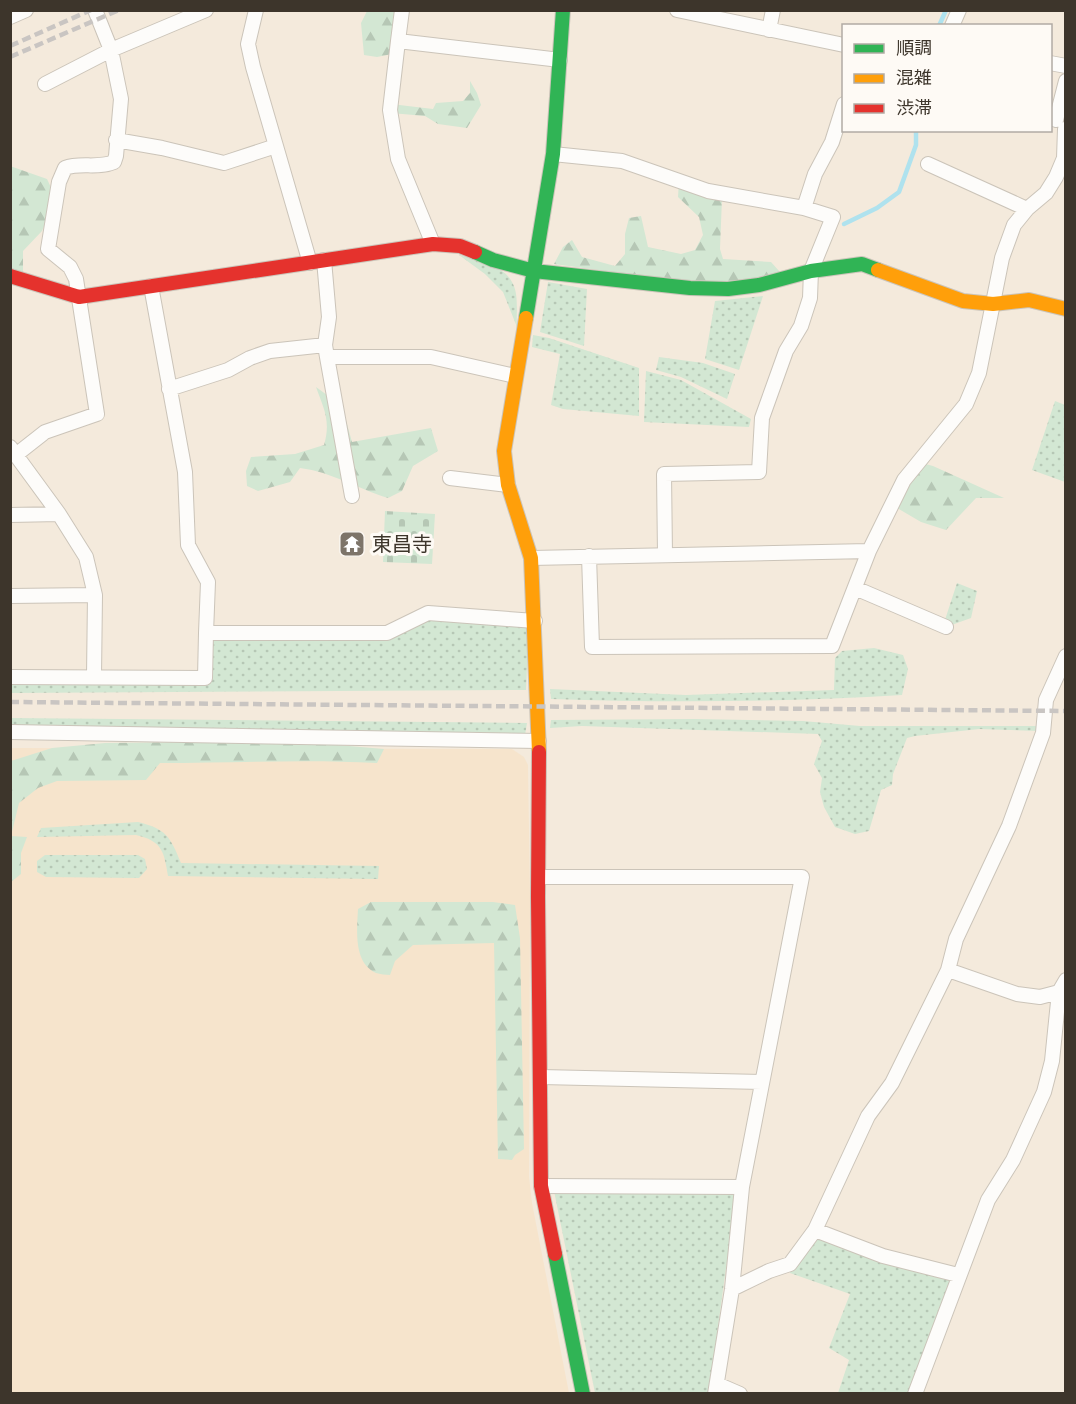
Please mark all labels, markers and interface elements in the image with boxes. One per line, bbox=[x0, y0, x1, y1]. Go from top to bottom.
legend bbox=[842, 24, 1052, 132]
text: 順調 bbox=[896, 36, 932, 59]
text: 混雑 bbox=[896, 66, 932, 89]
text: 渋滞 bbox=[896, 96, 932, 119]
temple icon: 東昌寺 bbox=[337, 529, 367, 559]
place label: 東昌寺 bbox=[372, 531, 432, 557]

